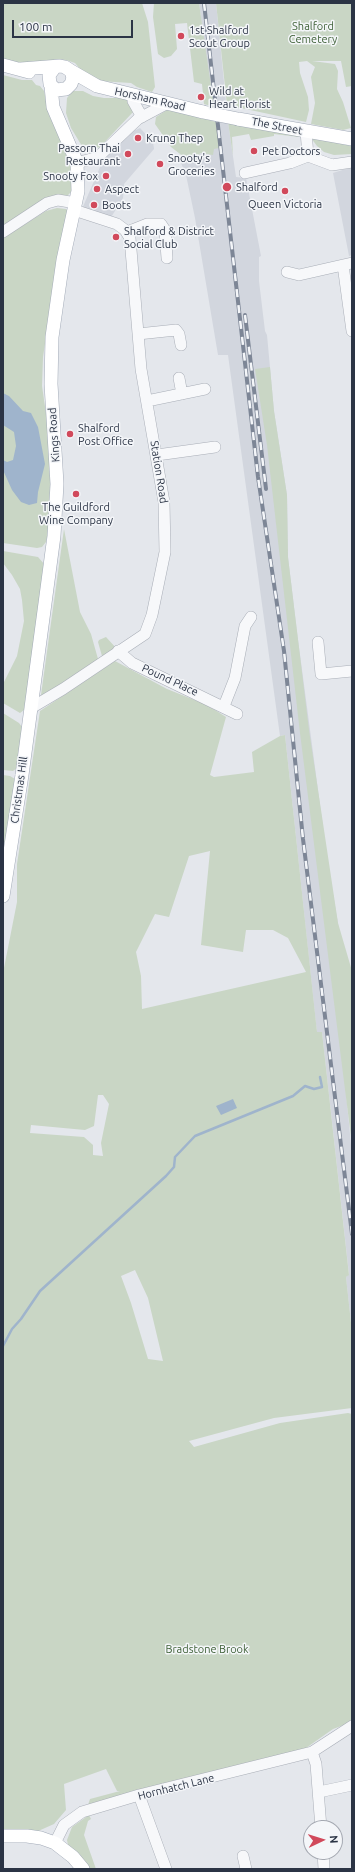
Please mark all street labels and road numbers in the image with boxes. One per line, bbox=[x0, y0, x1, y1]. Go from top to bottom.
street label: Horsham Road bbox=[113, 84, 187, 114]
street label: The Street bbox=[250, 115, 304, 137]
street label: Kings Road bbox=[46, 407, 62, 463]
street label: Station Road bbox=[148, 440, 170, 504]
street label: Pound Place bbox=[140, 661, 200, 699]
street label: Christmas Hill bbox=[8, 756, 30, 824]
street label: Hornhatch Lane bbox=[136, 1771, 216, 1803]

